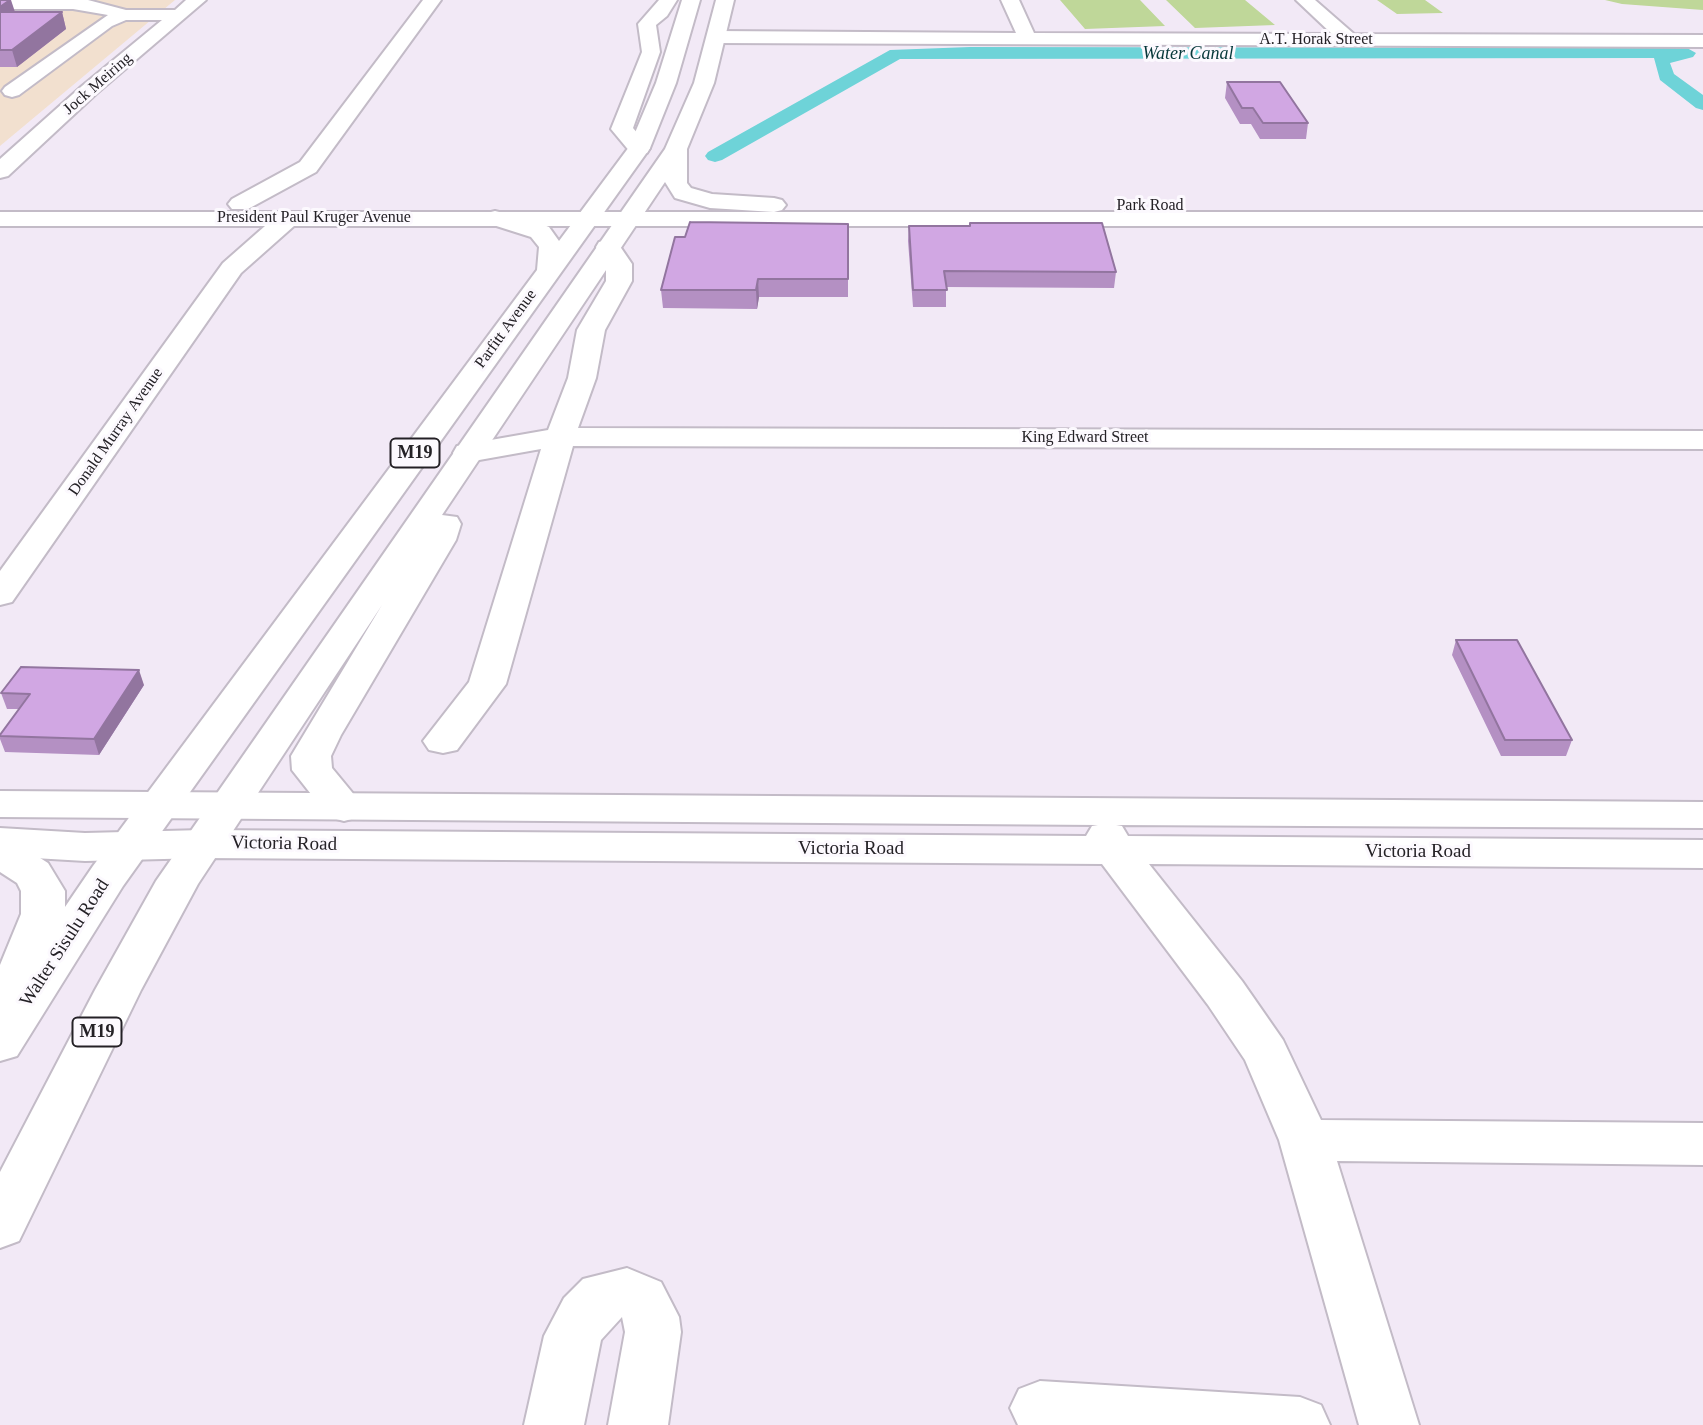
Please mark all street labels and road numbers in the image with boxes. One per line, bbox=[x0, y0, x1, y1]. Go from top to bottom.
street label: A.T. Horak Street bbox=[1259, 30, 1373, 50]
street label: Jock Meiring bbox=[60, 49, 136, 119]
street label: Park Road bbox=[1116, 196, 1184, 216]
street label: President Paul Kruger Avenue bbox=[217, 208, 411, 228]
street label: Parfitt Avenue bbox=[471, 286, 541, 372]
street label: Donald Murray Avenue bbox=[65, 364, 167, 500]
street label: King Edward Street bbox=[1021, 428, 1149, 448]
road number: M19 bbox=[390, 438, 440, 467]
street label: Victoria Road bbox=[231, 832, 337, 856]
street label: Victoria Road bbox=[798, 838, 904, 860]
street label: Victoria Road bbox=[1365, 841, 1471, 863]
street label: Walter Sisulu Road bbox=[15, 875, 115, 1011]
road number: M19 bbox=[72, 1017, 122, 1046]

